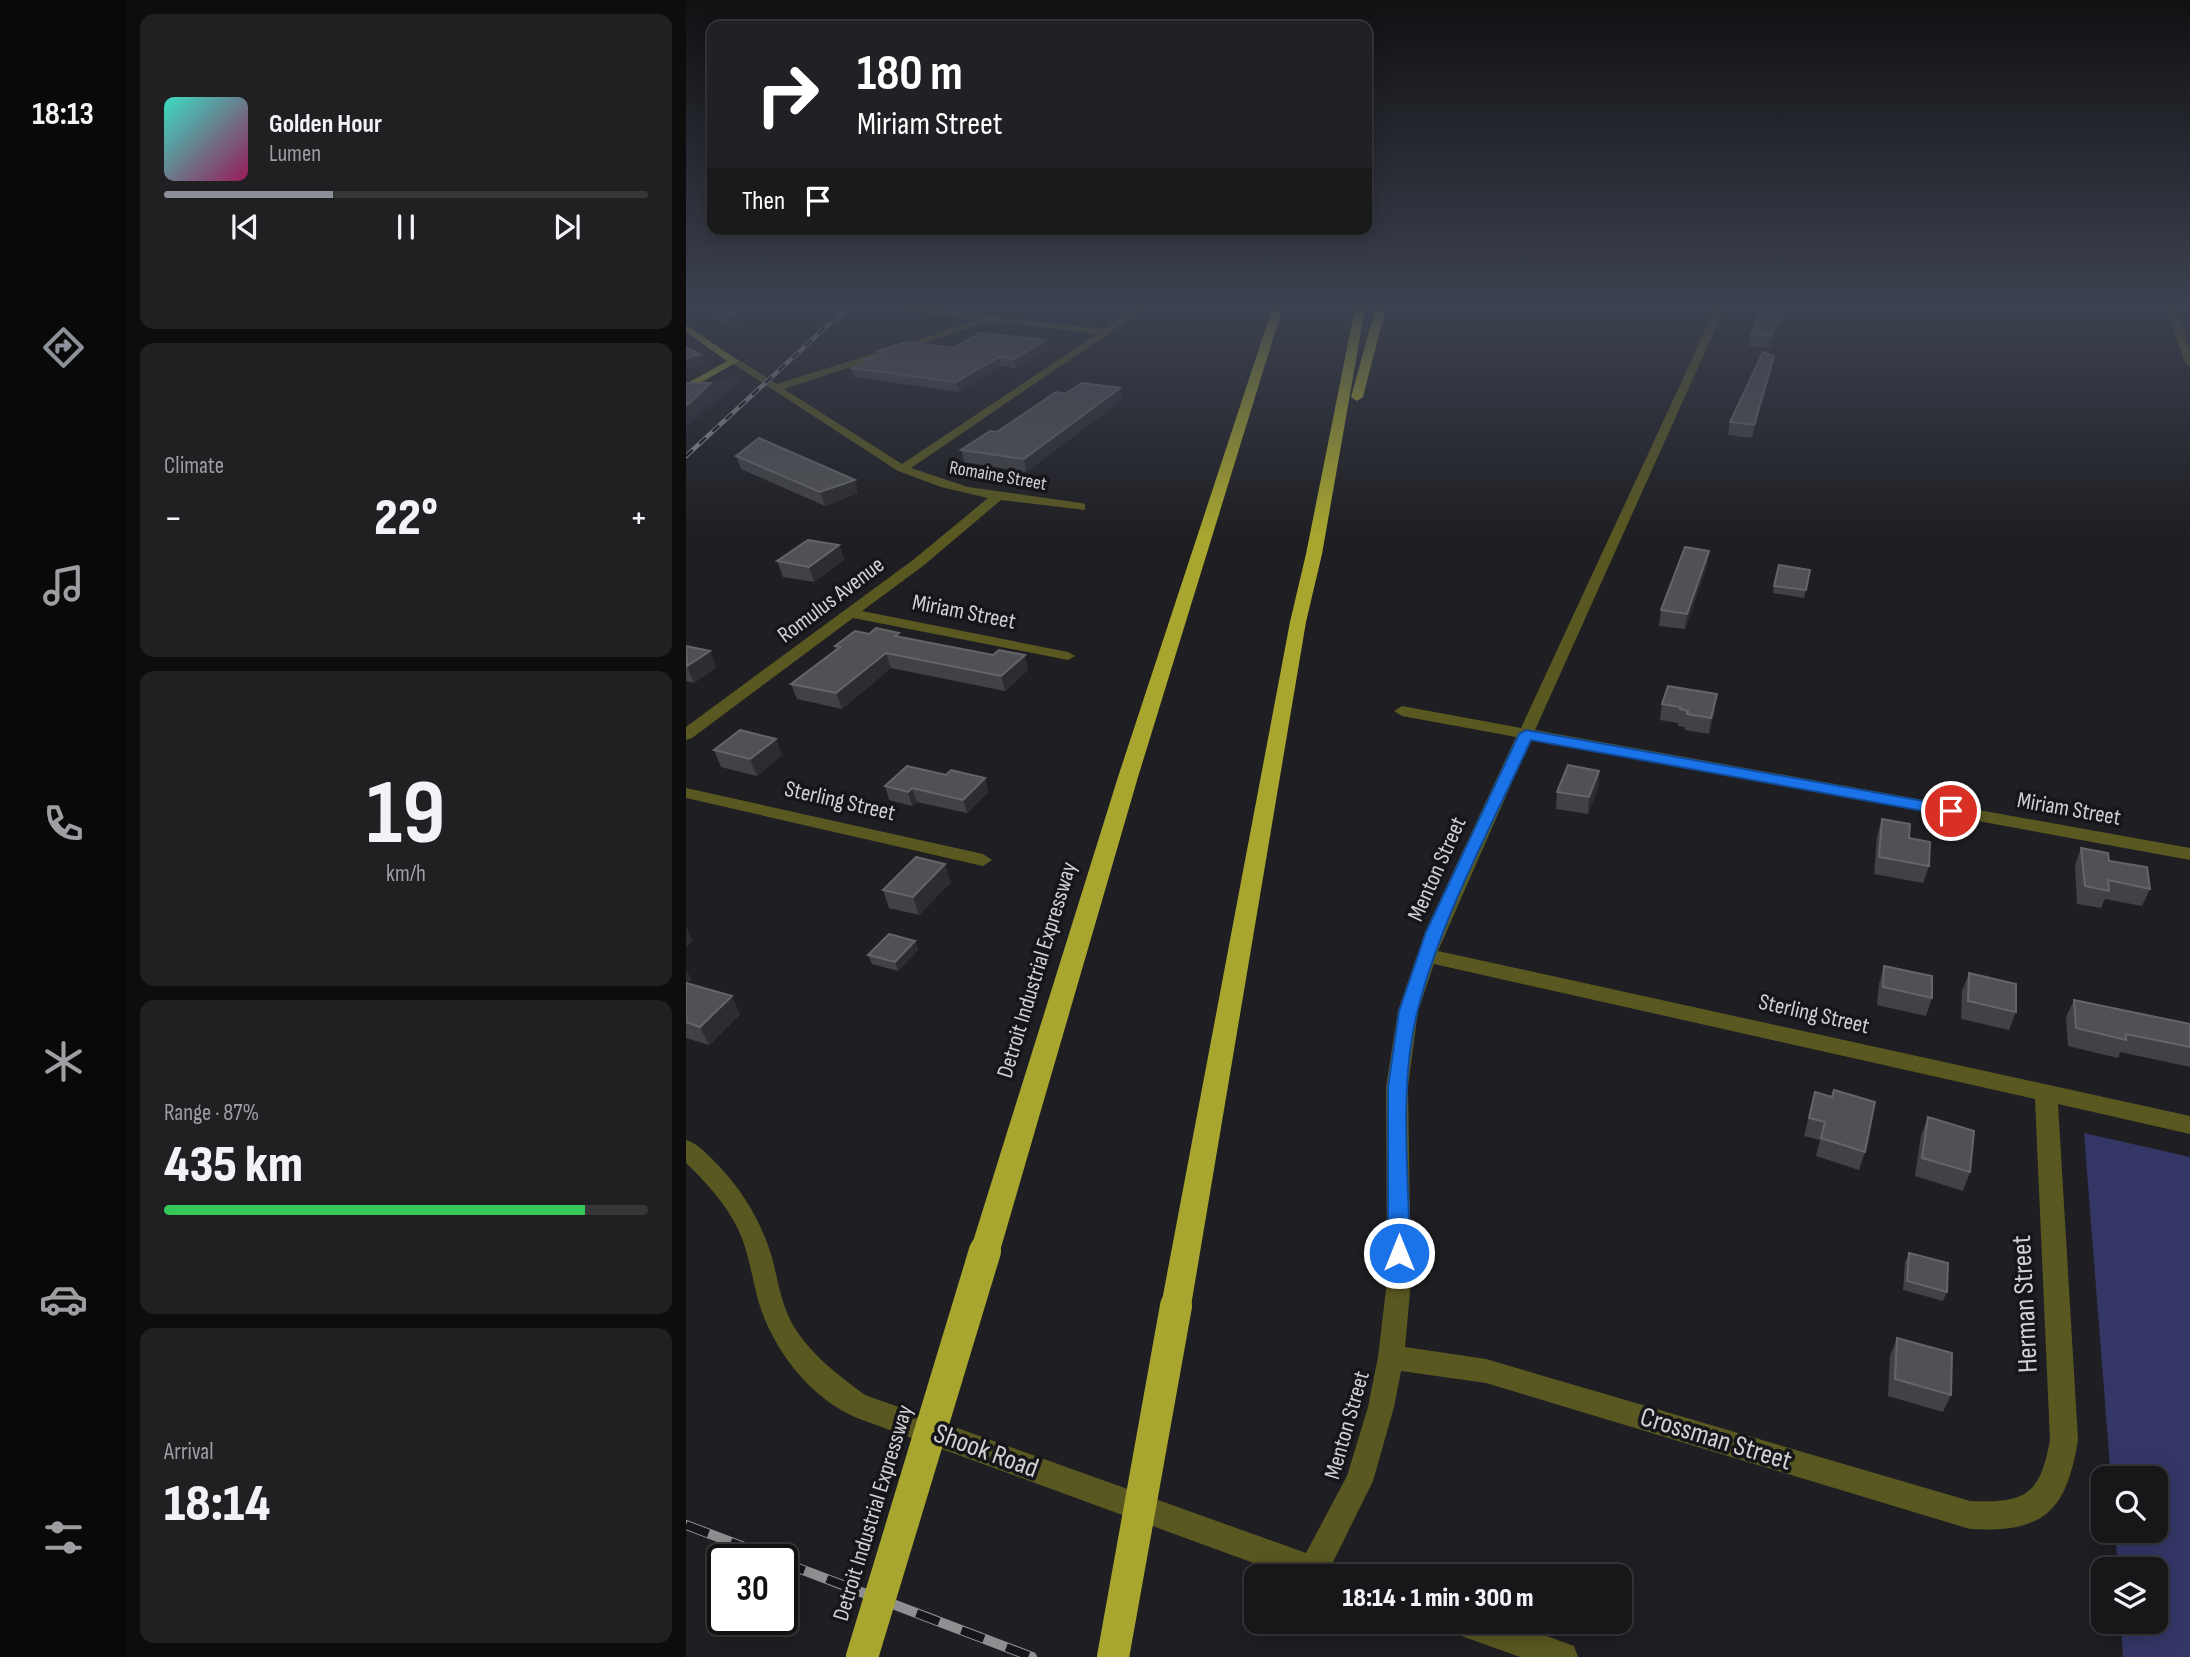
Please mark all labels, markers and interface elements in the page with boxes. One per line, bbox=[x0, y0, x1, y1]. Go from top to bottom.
text: 180 m bbox=[857, 45, 963, 104]
icon: right bbox=[742, 49, 833, 140]
text: 18:13 bbox=[32, 95, 94, 134]
text: Miriam Street bbox=[857, 105, 1003, 144]
text: Golden Hour bbox=[269, 109, 382, 140]
text: Lumen bbox=[269, 140, 321, 168]
icon: arrive bbox=[799, 182, 837, 220]
text: Then bbox=[742, 186, 785, 217]
icon: previous bbox=[226, 208, 264, 246]
icon: pause bbox=[387, 208, 425, 246]
icon: next bbox=[548, 208, 586, 246]
icon: directions bbox=[39, 323, 88, 372]
text: Climate bbox=[164, 452, 224, 480]
street label: Romaine Street bbox=[948, 456, 1049, 496]
text: 22° bbox=[374, 487, 438, 550]
text: − bbox=[164, 496, 183, 541]
text: + bbox=[629, 496, 648, 541]
street label: Romulus Avenue bbox=[772, 551, 890, 649]
icon: music bbox=[39, 561, 88, 610]
street label: Miriam Street bbox=[910, 588, 1018, 636]
text: 19 bbox=[367, 760, 445, 869]
street label: Sterling Street bbox=[782, 775, 898, 827]
pin bbox=[1921, 781, 1981, 841]
street label: Miriam Street bbox=[2015, 786, 2123, 832]
icon: arrive bbox=[1932, 792, 1970, 830]
icon: phone bbox=[39, 799, 88, 848]
street label: Menton Street bbox=[1402, 812, 1472, 926]
street label: Detroit Industrial Expressway bbox=[991, 858, 1083, 1081]
text: km/h bbox=[386, 860, 426, 888]
street label: Sterling Street bbox=[1756, 988, 1872, 1040]
icon: climate bbox=[39, 1037, 88, 1086]
text: Range · 87% bbox=[164, 1099, 259, 1127]
text: 435 km bbox=[164, 1134, 303, 1197]
position arrow bbox=[1362, 1216, 1436, 1290]
street label: Herman Street bbox=[2005, 1234, 2045, 1374]
icon: car bbox=[39, 1275, 88, 1324]
street label: Menton Street bbox=[1318, 1368, 1376, 1482]
street label: Crossman Street bbox=[1636, 1400, 1796, 1478]
street label: Detroit Industrial Expressway bbox=[827, 1401, 919, 1624]
street label: Shook Road bbox=[929, 1417, 1043, 1485]
text: Arrival bbox=[164, 1438, 213, 1466]
map controls bbox=[2091, 1466, 2168, 1634]
button: search bbox=[2091, 1466, 2168, 1543]
text: 18:14 bbox=[164, 1473, 270, 1536]
icon: filters bbox=[39, 1513, 88, 1562]
speed limit sign: 30 bbox=[707, 1544, 798, 1635]
button: layers bbox=[2091, 1557, 2168, 1634]
text: 18:14 · 1 min · 300 m bbox=[1343, 1583, 1533, 1614]

